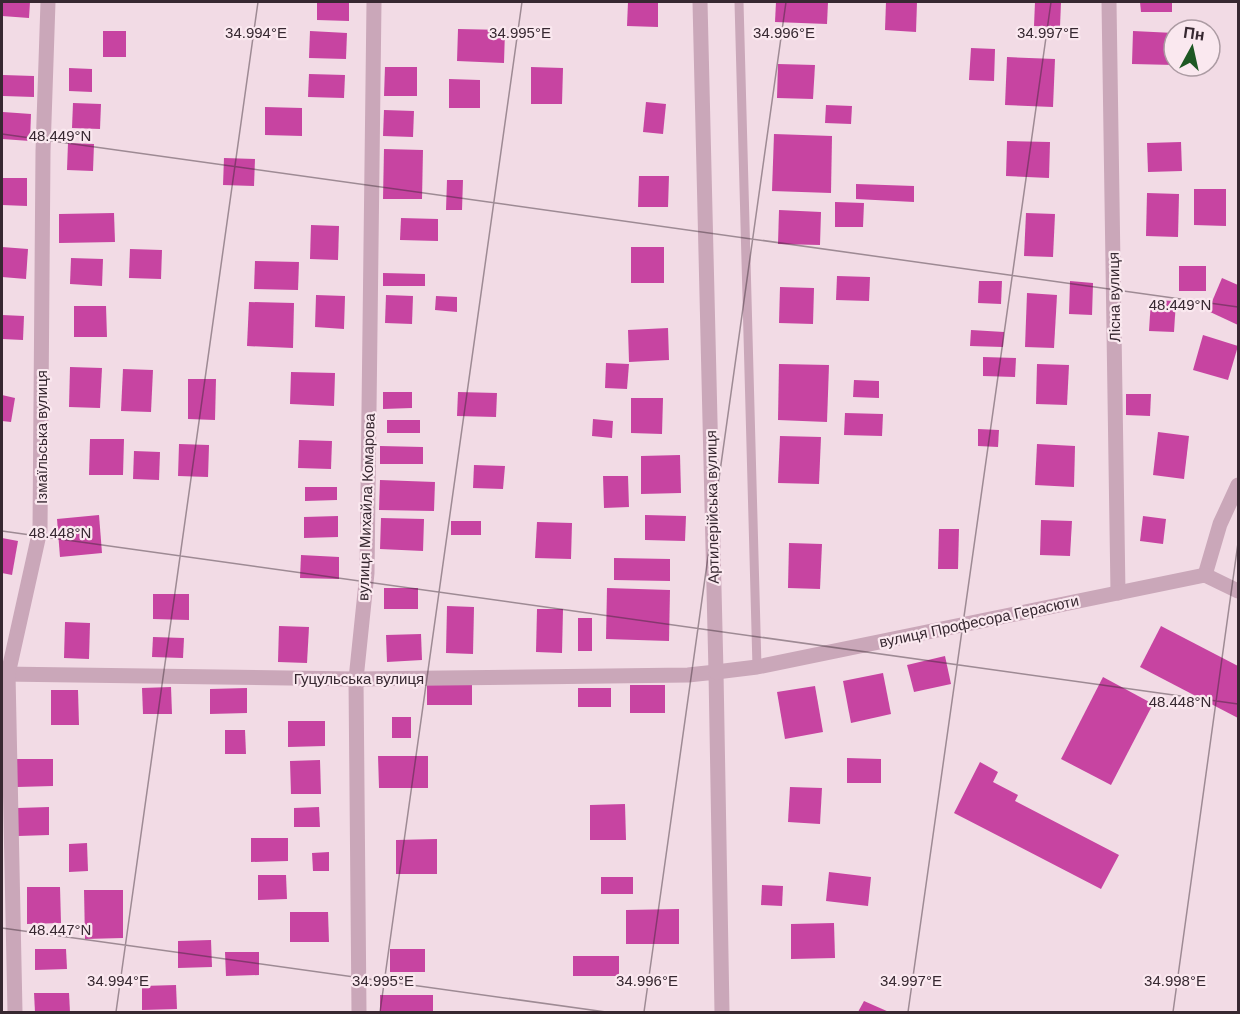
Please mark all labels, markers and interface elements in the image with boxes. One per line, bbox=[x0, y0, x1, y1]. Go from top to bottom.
north arrow bbox=[1162, 18, 1222, 78]
text: 34.994°E bbox=[225, 24, 287, 41]
text: 34.995°E bbox=[489, 24, 551, 41]
text: 34.996°E bbox=[753, 24, 815, 41]
text: 34.997°E bbox=[1017, 24, 1079, 41]
text: Пн bbox=[1182, 24, 1206, 44]
text: 48.449°N bbox=[29, 127, 91, 144]
street label: Лісна вулиця bbox=[1105, 252, 1123, 342]
text: 48.449°N bbox=[1149, 296, 1211, 313]
street label: Ізмаїльська вулиця bbox=[33, 370, 50, 504]
street label: вулиця Михайла Комарова bbox=[354, 412, 378, 601]
street label: Артилерійська вулиця bbox=[702, 430, 722, 584]
text: 48.448°N bbox=[29, 524, 91, 541]
street label: вулиця Професора Герасюти bbox=[878, 592, 1080, 650]
street label: Гуцульська вулиця bbox=[294, 670, 424, 687]
text: 48.448°N bbox=[1149, 693, 1211, 710]
text: 48.447°N bbox=[29, 921, 91, 938]
text: 34.994°E bbox=[87, 972, 149, 989]
text: 34.995°E bbox=[352, 972, 414, 989]
text: 34.996°E bbox=[616, 972, 678, 989]
text: 34.997°E bbox=[880, 972, 942, 989]
text: 34.998°E bbox=[1144, 972, 1206, 989]

